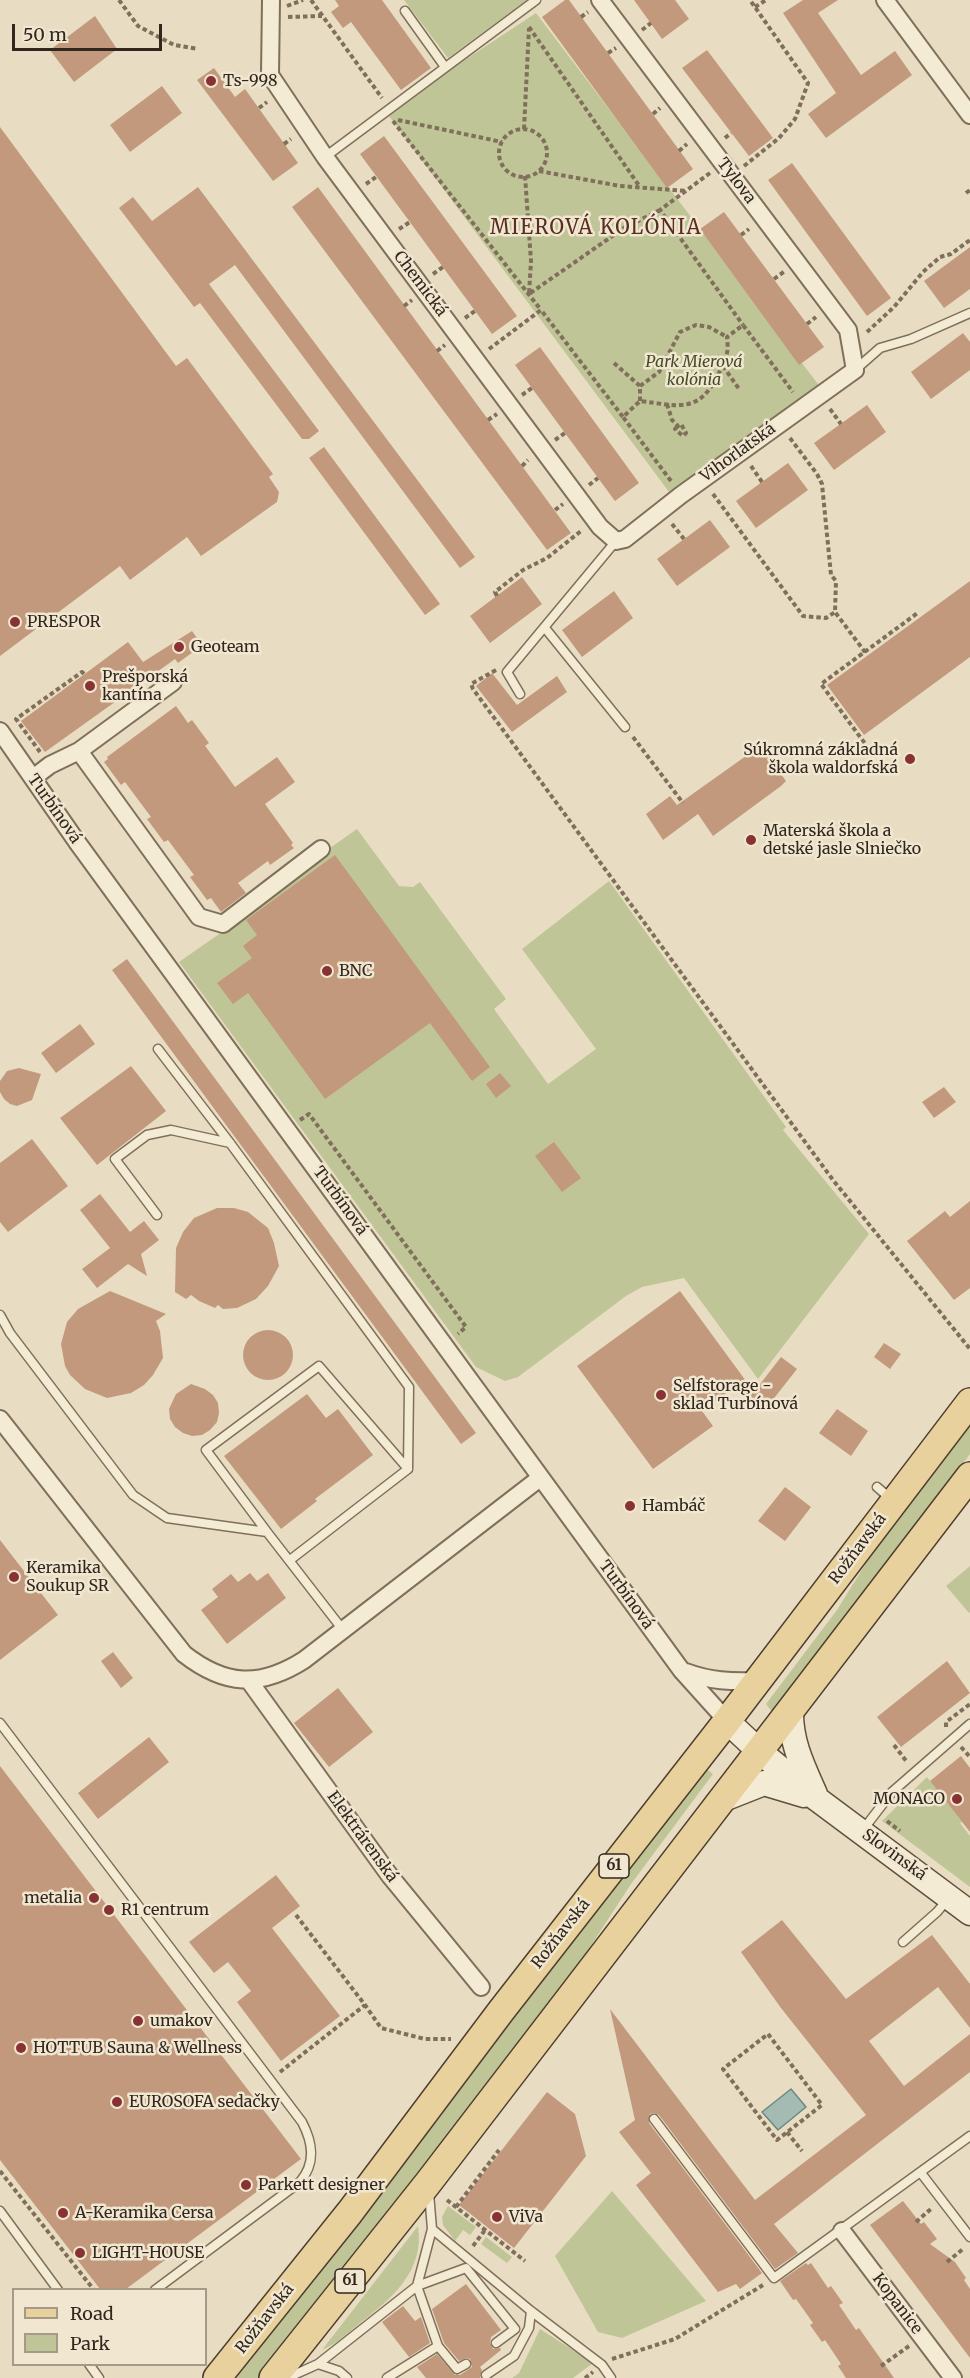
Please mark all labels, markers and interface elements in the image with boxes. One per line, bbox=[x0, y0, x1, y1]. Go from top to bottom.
scale bar bbox=[15, 12, 165, 50]
text: 50 m bbox=[23, 23, 67, 46]
place label: Ts-998 bbox=[223, 71, 278, 91]
marker: Ts-998 bbox=[204, 74, 218, 88]
street label: Tylova bbox=[713, 154, 759, 208]
district label: MIEROVÁ KOLÓNIA bbox=[490, 216, 702, 240]
street label: Chemická bbox=[389, 248, 451, 320]
park label: Park Mierová kolónia bbox=[646, 352, 742, 390]
street label: Vihorlatská bbox=[697, 419, 779, 487]
place label: PRESPOR bbox=[27, 612, 101, 632]
marker: PRESPOR bbox=[8, 615, 22, 629]
place label: Geoteam bbox=[191, 637, 260, 657]
marker: Geoteam bbox=[172, 640, 186, 654]
place label: Prešporská kantína bbox=[102, 667, 188, 705]
marker: Prešporská kantína bbox=[83, 679, 97, 693]
place label: Súkromná základná škola waldorfská bbox=[743, 740, 898, 778]
marker: Súkromná základná škola waldorfská bbox=[903, 752, 917, 766]
street label: Turbínová bbox=[23, 771, 85, 847]
place label: Materská škola a detské jasle Slniečko bbox=[763, 821, 921, 859]
marker: Materská škola a detské jasle Slniečko bbox=[744, 833, 758, 847]
place label: BNC bbox=[339, 961, 372, 981]
marker: BNC bbox=[320, 964, 334, 978]
street label: Turbínová bbox=[309, 1163, 371, 1239]
place label: Selfstorage - sklad Turbínová bbox=[673, 1376, 798, 1414]
marker: Selfstorage - sklad Turbínová bbox=[654, 1388, 668, 1402]
place label: Hambáč bbox=[642, 1496, 705, 1516]
marker: Hambáč bbox=[623, 1499, 637, 1513]
street label: Rožňavská bbox=[825, 1510, 891, 1588]
street label: Turbínová bbox=[595, 1557, 657, 1633]
place label: Keramika Soukup SR bbox=[26, 1558, 109, 1596]
marker: Keramika Soukup SR bbox=[7, 1570, 21, 1584]
street label: Elektrárenská bbox=[323, 1788, 401, 1886]
place label: MONACO bbox=[873, 1789, 945, 1809]
marker: MONACO bbox=[950, 1792, 964, 1806]
street label: Slovinská bbox=[858, 1825, 930, 1885]
road number: 61 bbox=[599, 1854, 629, 1878]
place label: metalia bbox=[24, 1888, 82, 1908]
marker: metalia bbox=[87, 1891, 101, 1905]
street label: Rožňavská bbox=[528, 1895, 594, 1973]
place label: R1 centrum bbox=[121, 1900, 209, 1920]
marker: R1 centrum bbox=[102, 1903, 116, 1917]
place label: umakov bbox=[150, 2011, 212, 2031]
marker: umakov bbox=[131, 2014, 145, 2028]
place label: HOTTUB Sauna & Wellness bbox=[33, 2038, 242, 2058]
marker: HOTTUB Sauna & Wellness bbox=[14, 2041, 28, 2055]
place label: EUROSOFA sedačky bbox=[129, 2092, 280, 2112]
marker: EUROSOFA sedačky bbox=[110, 2095, 124, 2109]
place label: Parkett designer bbox=[258, 2175, 385, 2195]
marker: Parkett designer bbox=[239, 2178, 253, 2192]
place label: A-Keramika Cersa bbox=[75, 2203, 214, 2223]
marker: A-Keramika Cersa bbox=[56, 2206, 70, 2220]
place label: ViVa bbox=[509, 2207, 543, 2227]
marker: ViVa bbox=[490, 2210, 504, 2224]
place label: LIGHT-HOUSE bbox=[92, 2243, 204, 2263]
marker: LIGHT-HOUSE bbox=[73, 2246, 87, 2260]
road number: 61 bbox=[335, 2269, 365, 2293]
street label: Kopanice bbox=[868, 2270, 926, 2338]
street label: Rožňavská bbox=[232, 2280, 298, 2358]
legend bbox=[12, 2288, 207, 2366]
text: Road bbox=[70, 2302, 114, 2325]
text: Park bbox=[70, 2332, 110, 2355]

